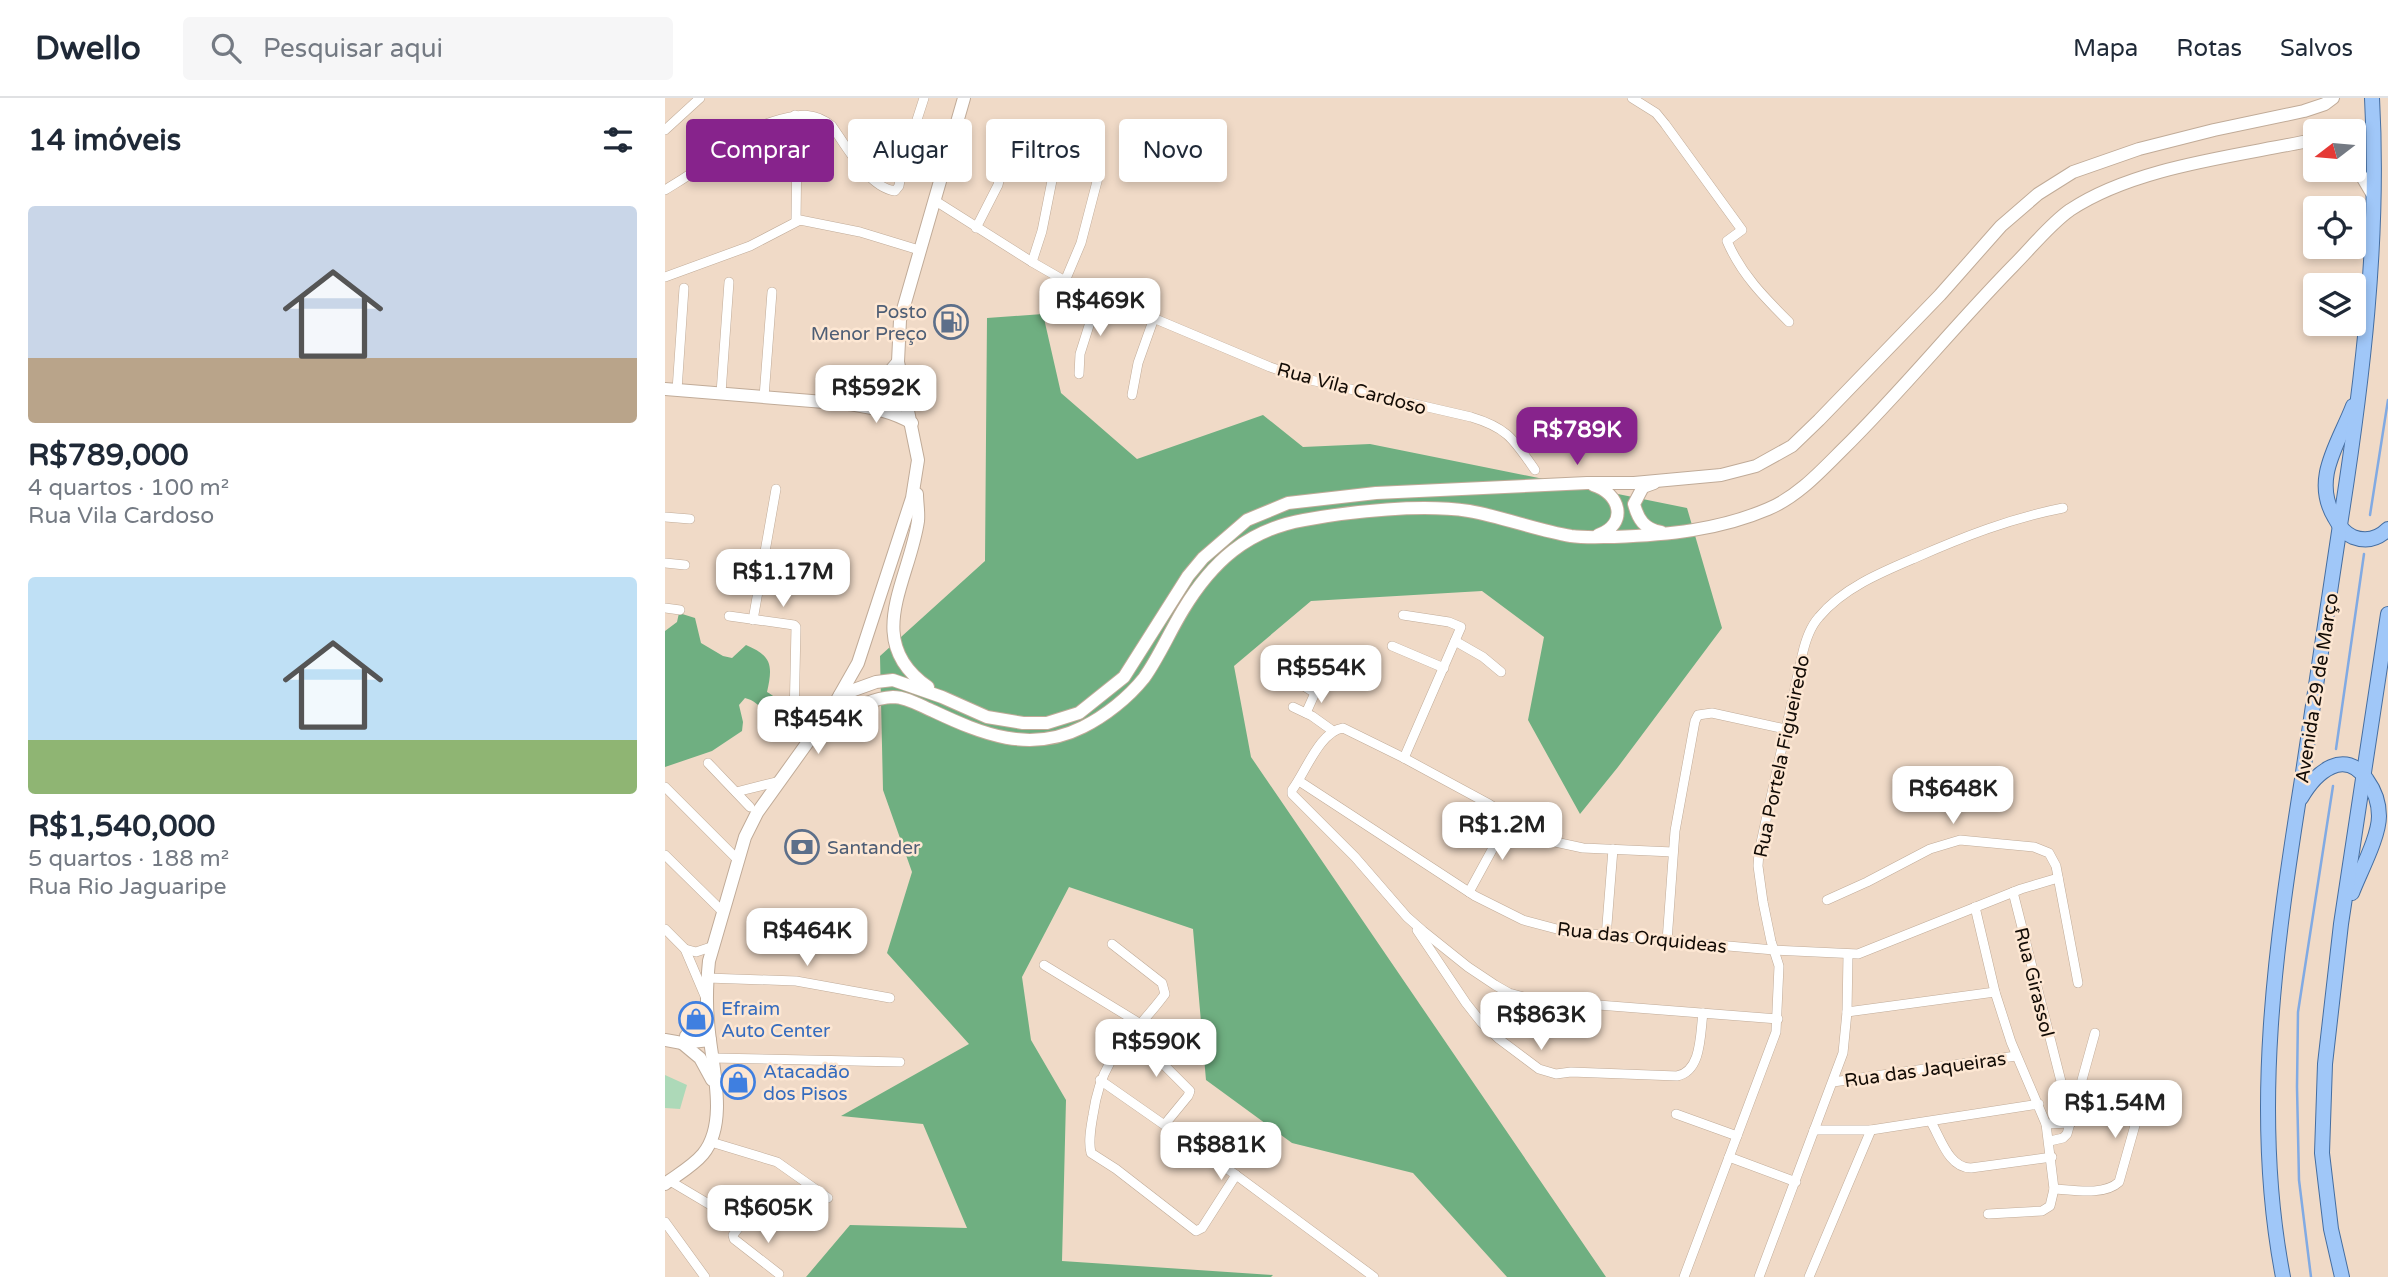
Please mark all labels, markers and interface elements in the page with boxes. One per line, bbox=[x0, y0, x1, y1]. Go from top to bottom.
search box bbox=[183, 17, 673, 80]
text: Dwello bbox=[35, 29, 141, 68]
icon: search bbox=[207, 29, 245, 67]
text: Pesquisar aqui bbox=[263, 33, 443, 64]
text: Mapa bbox=[2073, 34, 2138, 63]
text: Rotas bbox=[2176, 34, 2242, 63]
text: Salvos bbox=[2280, 34, 2353, 63]
chip: Comprar bbox=[686, 119, 834, 182]
chip: Alugar bbox=[848, 119, 972, 182]
chip: Filtros bbox=[986, 119, 1105, 182]
chip: Novo bbox=[1119, 119, 1227, 182]
north arrow bbox=[2303, 119, 2366, 182]
map controls bbox=[2303, 119, 2366, 336]
icon: filters bbox=[599, 121, 637, 159]
text: 14 imóveis bbox=[28, 122, 181, 159]
button: locate bbox=[2303, 196, 2366, 259]
icon: home bbox=[270, 251, 396, 377]
button: layers bbox=[2303, 273, 2366, 336]
pin: R$469K bbox=[1043, 278, 1157, 338]
text: R$469K bbox=[1055, 287, 1145, 315]
place label: Posto Menor Preço bbox=[811, 301, 927, 345]
fuel station icon: Posto Menor Preço bbox=[932, 303, 970, 341]
street label: Rua Vila Cardoso bbox=[1275, 358, 1429, 420]
pin: R$592K bbox=[819, 366, 933, 425]
text: R$592K bbox=[831, 374, 921, 402]
pin: R$789K bbox=[1520, 408, 1634, 467]
text: R$789K bbox=[1532, 416, 1622, 444]
text: R$789,000 bbox=[28, 437, 189, 474]
text: 4 quartos · 100 m² bbox=[28, 474, 229, 502]
text: Rua Vila Cardoso bbox=[28, 502, 214, 530]
pin: R$1.17M bbox=[718, 550, 848, 609]
text: R$1.17M bbox=[732, 558, 834, 586]
street label: Avenida 29 de Março bbox=[2291, 592, 2343, 785]
icon: home bbox=[270, 622, 396, 748]
pin: R$554K bbox=[1264, 646, 1378, 705]
street label: Rua Portela Figueiredo bbox=[1750, 653, 1814, 860]
text: R$554K bbox=[1276, 654, 1366, 682]
pin: R$454K bbox=[761, 696, 875, 756]
text: R$454K bbox=[773, 705, 863, 733]
pin: R$648K bbox=[1896, 766, 2010, 826]
text: R$648K bbox=[1908, 775, 1998, 803]
pin: R$1.2M bbox=[1445, 802, 1559, 862]
text: R$1,540,000 bbox=[28, 808, 215, 845]
text: R$1.2M bbox=[1458, 811, 1546, 839]
bank icon: Santander bbox=[783, 828, 821, 866]
place label: Santander bbox=[827, 837, 921, 859]
text: 5 quartos · 188 m² bbox=[28, 845, 229, 873]
text: Rua Rio Jaguaripe bbox=[28, 873, 227, 901]
pin: R$464K bbox=[750, 908, 864, 968]
text: R$464K bbox=[762, 917, 852, 945]
street label: Rua das Orquideas bbox=[1556, 918, 1728, 958]
street label: Rua Girassol bbox=[2010, 925, 2058, 1039]
pin: R$863K bbox=[1484, 992, 1598, 1052]
place label: Efraim Auto Center bbox=[721, 998, 831, 1042]
shop icon: Efraim Auto Center bbox=[677, 1000, 715, 1038]
text: R$863K bbox=[1496, 1001, 1586, 1029]
pin: R$590K bbox=[1099, 1020, 1213, 1079]
text: R$590K bbox=[1111, 1028, 1201, 1056]
street label: Rua das Jaqueiras bbox=[1843, 1048, 2007, 1092]
place label: Atacadão dos Pisos bbox=[763, 1061, 850, 1105]
shop icon: Atacadão dos Pisos bbox=[719, 1063, 757, 1101]
pin: R$1.54M bbox=[2050, 1080, 2180, 1140]
text: R$1.54M bbox=[2064, 1089, 2166, 1117]
pin: R$881K bbox=[1164, 1122, 1278, 1182]
text: R$881K bbox=[1176, 1131, 1266, 1159]
pin: R$605K bbox=[711, 1186, 825, 1245]
text: R$605K bbox=[723, 1194, 813, 1222]

